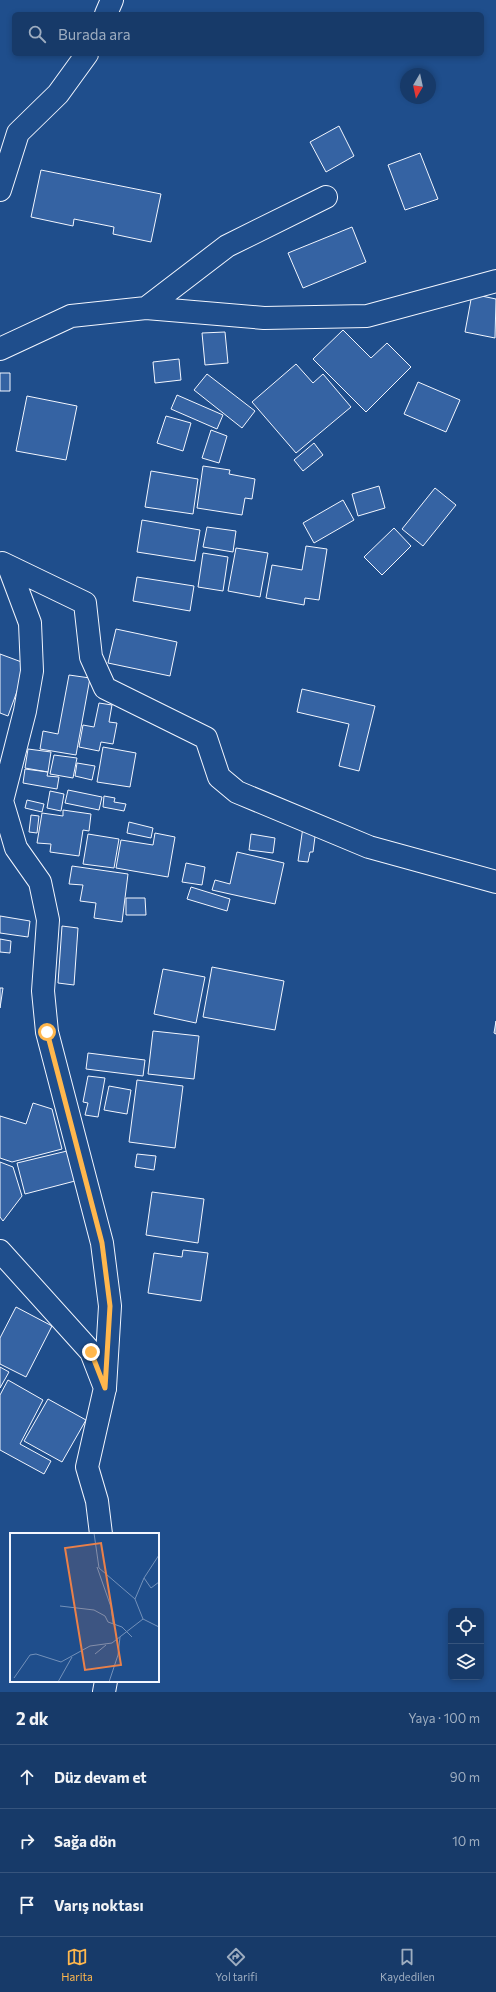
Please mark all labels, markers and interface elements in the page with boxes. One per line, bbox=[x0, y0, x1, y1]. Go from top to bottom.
search box bbox=[12, 12, 484, 56]
icon: search bbox=[26, 23, 48, 45]
text: Burada ara bbox=[58, 25, 131, 43]
north arrow bbox=[400, 68, 436, 104]
route start bbox=[38, 1023, 56, 1041]
route end bbox=[82, 1343, 100, 1361]
inset map bbox=[10, 1533, 159, 1682]
map controls bbox=[448, 1608, 484, 1680]
button: locate bbox=[448, 1608, 484, 1644]
button: layers bbox=[448, 1644, 484, 1680]
text: 2 dk bbox=[16, 1708, 49, 1729]
text: Yaya · 100 m bbox=[408, 1710, 480, 1726]
icon: ahead bbox=[16, 1766, 38, 1788]
text: Düz devam et bbox=[54, 1768, 147, 1786]
text: 90 m bbox=[450, 1769, 480, 1785]
icon: right bbox=[16, 1830, 38, 1852]
text: Sağa dön bbox=[54, 1832, 116, 1850]
text: 10 m bbox=[452, 1833, 480, 1849]
icon: arrive bbox=[16, 1894, 38, 1916]
text: Varış noktası bbox=[54, 1896, 144, 1914]
tab: Harita bbox=[61, 1946, 93, 1983]
tab: Yol tarifi bbox=[215, 1946, 257, 1983]
tab: Kaydedilen bbox=[380, 1946, 435, 1983]

